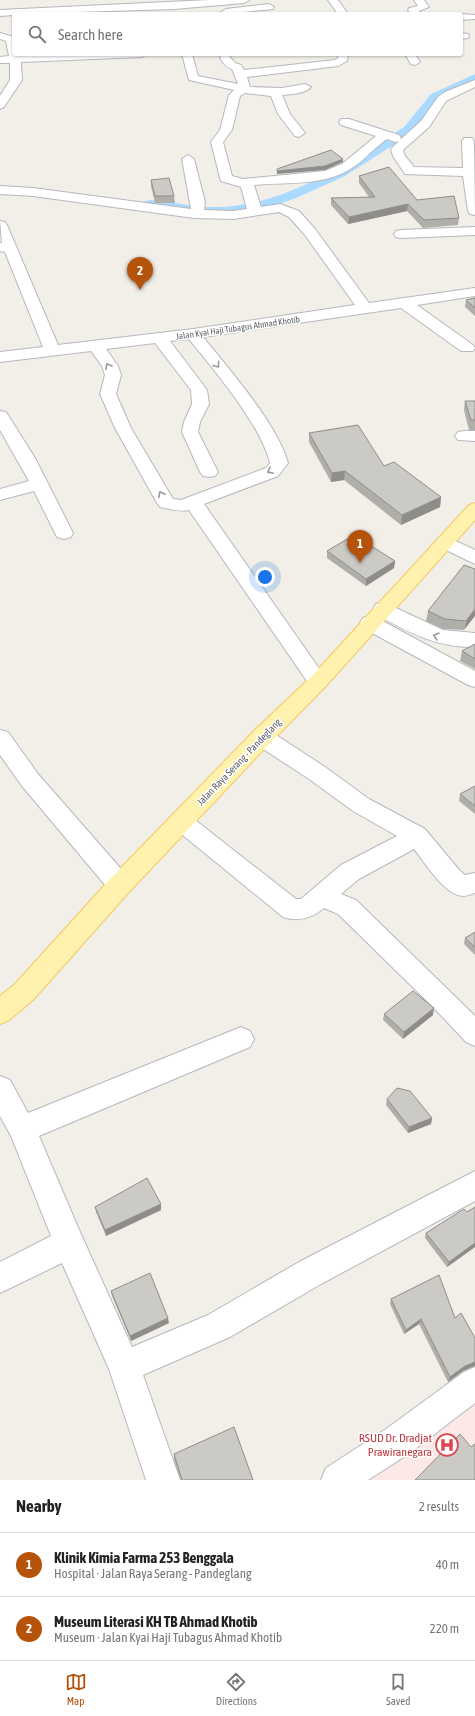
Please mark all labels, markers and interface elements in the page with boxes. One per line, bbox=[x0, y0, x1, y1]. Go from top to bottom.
search box bbox=[12, 12, 463, 56]
icon: search bbox=[26, 23, 48, 45]
text: Search here bbox=[58, 26, 123, 43]
pin: 2 bbox=[127, 257, 153, 290]
street label: Jalan Kyai Haji Tubagus Ahmad Khotib bbox=[175, 314, 301, 342]
one-way arrow bbox=[213, 361, 220, 368]
one-way arrow bbox=[105, 363, 113, 370]
one-way arrow bbox=[267, 466, 274, 474]
one-way arrow bbox=[158, 491, 166, 498]
pin: 1 bbox=[347, 530, 373, 563]
your location bbox=[255, 567, 275, 587]
one-way arrow bbox=[433, 632, 440, 641]
street label: Jalan Raya Serang - Pandeglang bbox=[195, 716, 284, 807]
place label: RSUD Dr. Dradjat Prawiranegara bbox=[359, 1431, 433, 1459]
hospital icon: RSUD Dr. Dradjat Prawiranegara bbox=[434, 1432, 460, 1458]
text: Nearby bbox=[16, 1496, 62, 1516]
text: 2 results bbox=[419, 1499, 459, 1514]
text: Klinik Kimia Farma 253 Benggala bbox=[54, 1549, 234, 1566]
text: 1 bbox=[26, 1557, 32, 1572]
text: 40 m bbox=[436, 1557, 459, 1572]
text: Hospital · Jalan Raya Serang - Pandeglang bbox=[54, 1566, 252, 1581]
text: Museum Literasi KH TB Ahmad Khotib bbox=[54, 1613, 258, 1630]
text: 2 bbox=[26, 1621, 32, 1636]
text: 220 m bbox=[430, 1621, 459, 1636]
text: Museum · Jalan Kyai Haji Tubagus Ahmad Khotib bbox=[54, 1630, 282, 1645]
tab: Map bbox=[65, 1671, 87, 1707]
tab: Directions bbox=[216, 1671, 257, 1707]
tab: Saved bbox=[386, 1671, 410, 1707]

